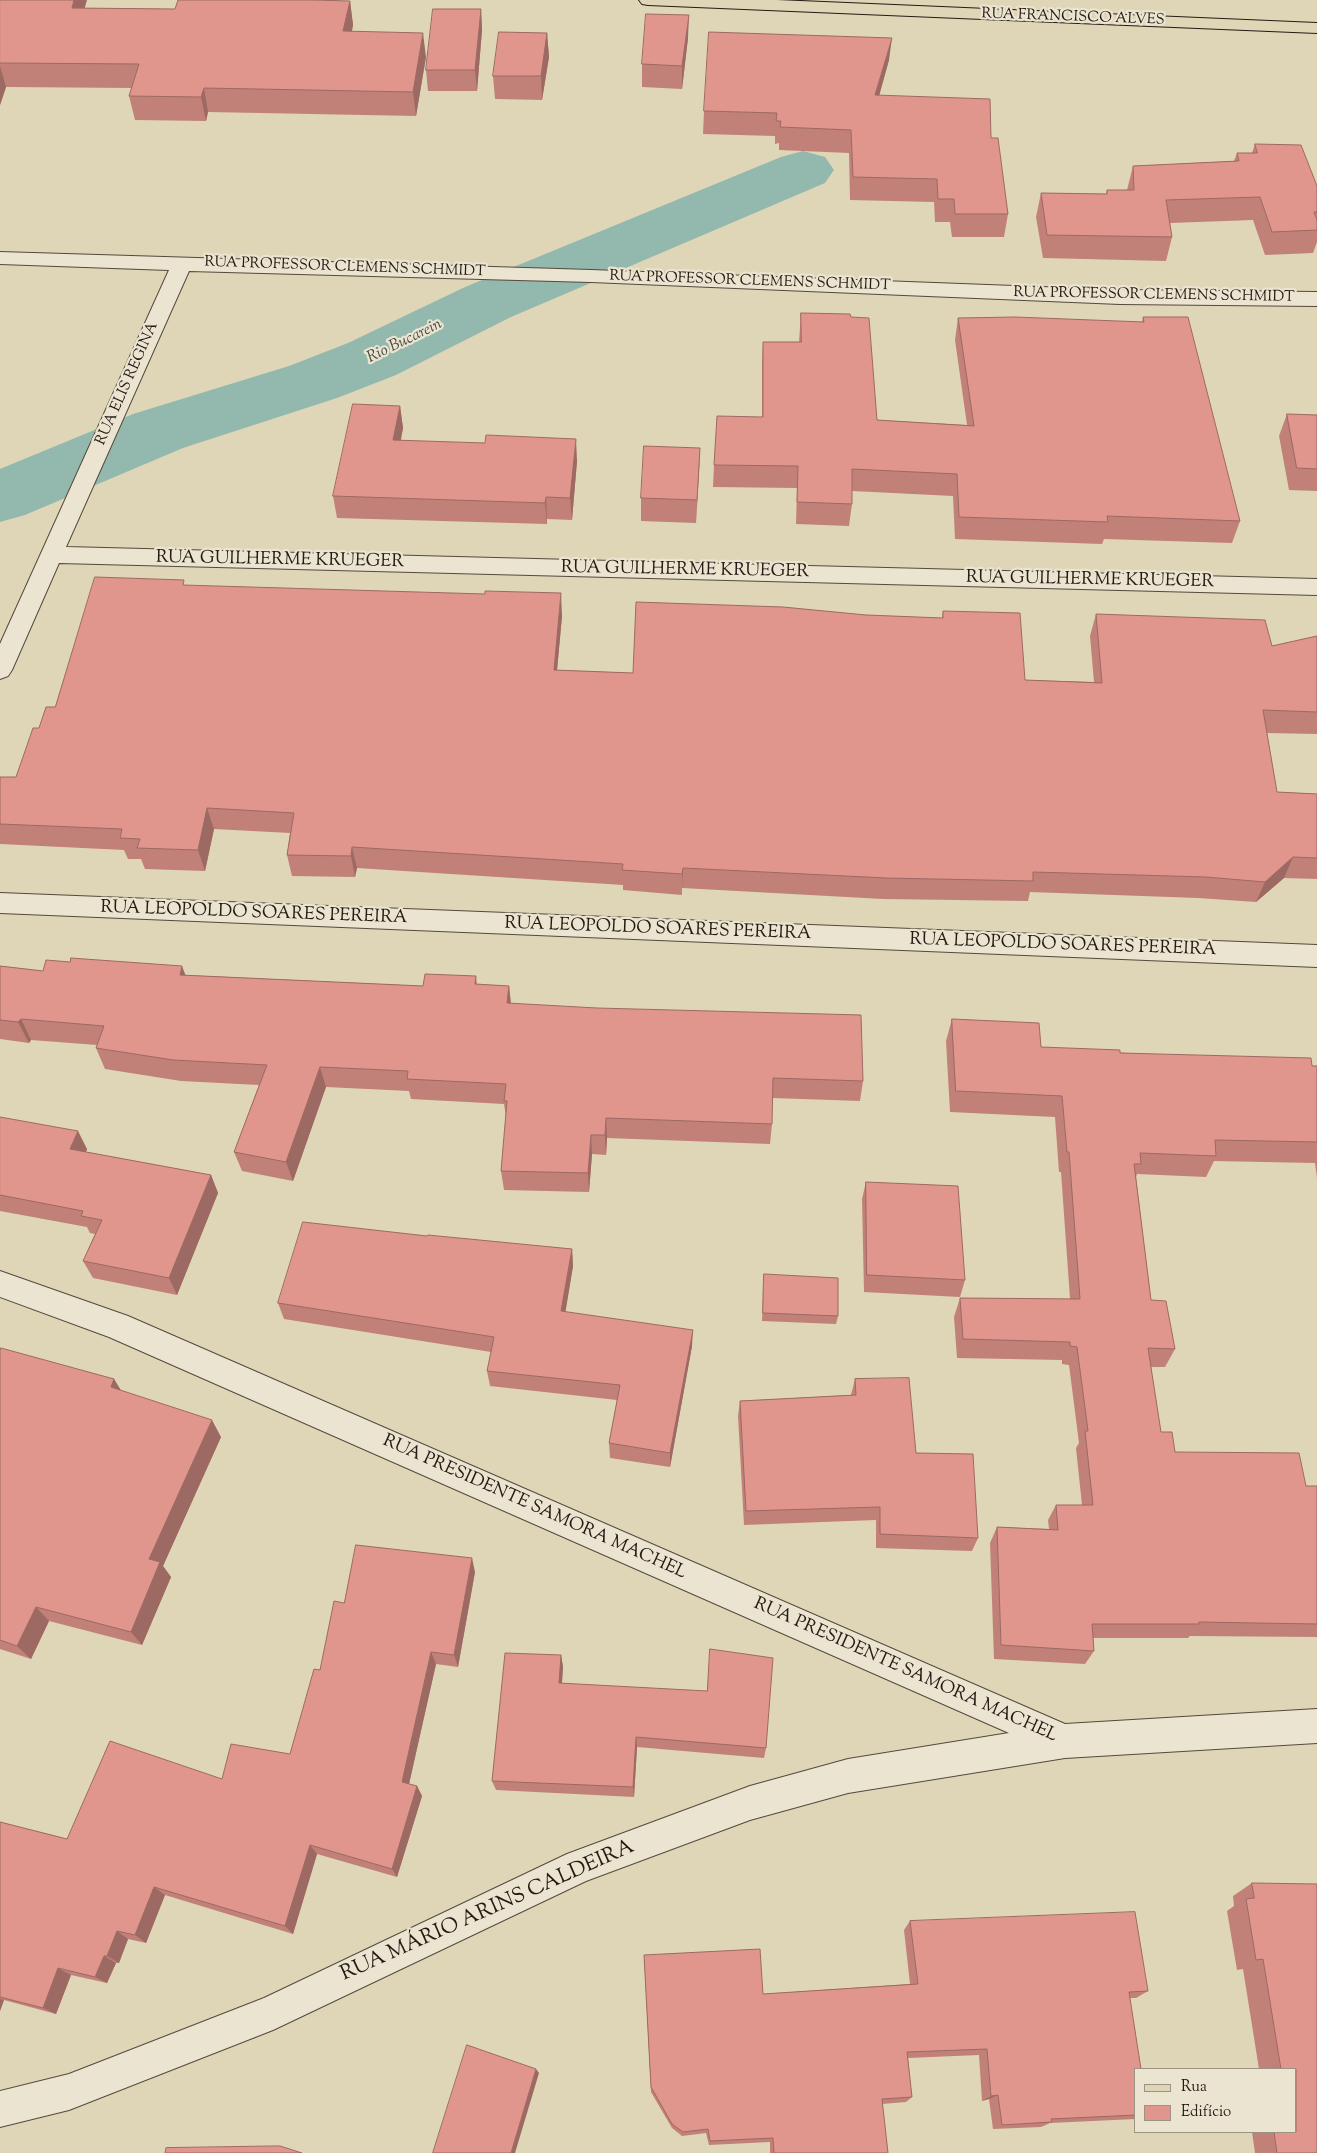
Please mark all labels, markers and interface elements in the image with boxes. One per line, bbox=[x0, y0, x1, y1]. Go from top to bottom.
street label: RUA FRANCISCO ALVES bbox=[981, 6, 1165, 30]
street label: RUA PROFESSOR CLEMENS SCHMIDT bbox=[204, 254, 486, 282]
street label: RUA PROFESSOR CLEMENS SCHMIDT bbox=[609, 268, 891, 296]
street label: RUA PROFESSOR CLEMENS SCHMIDT bbox=[1013, 285, 1295, 307]
water label: Rio Bucarein bbox=[364, 316, 446, 368]
street label: RUA ELIS REGINA bbox=[93, 320, 163, 448]
street label: RUA GUILHERME KRUEGER bbox=[156, 548, 404, 574]
street label: RUA GUILHERME KRUEGER bbox=[561, 558, 809, 584]
street label: RUA GUILHERME KRUEGER bbox=[966, 568, 1214, 594]
street label: RUA LEOPOLDO SOARES PEREIRA bbox=[100, 898, 408, 930]
street label: RUA LEOPOLDO SOARES PEREIRA bbox=[504, 914, 812, 946]
street label: RUA LEOPOLDO SOARES PEREIRA bbox=[909, 930, 1217, 962]
street label: RUA PRESIDENTE SAMORA MACHEL bbox=[379, 1431, 689, 1585]
street label: RUA PRESIDENTE SAMORA MACHEL bbox=[750, 1594, 1060, 1748]
street label: RUA MÁRIO ARINS CALDEIRA bbox=[337, 1836, 639, 1988]
legend bbox=[1134, 2068, 1297, 2133]
text: Rua bbox=[1181, 2077, 1207, 2098]
text: Edifício bbox=[1181, 2102, 1231, 2123]

